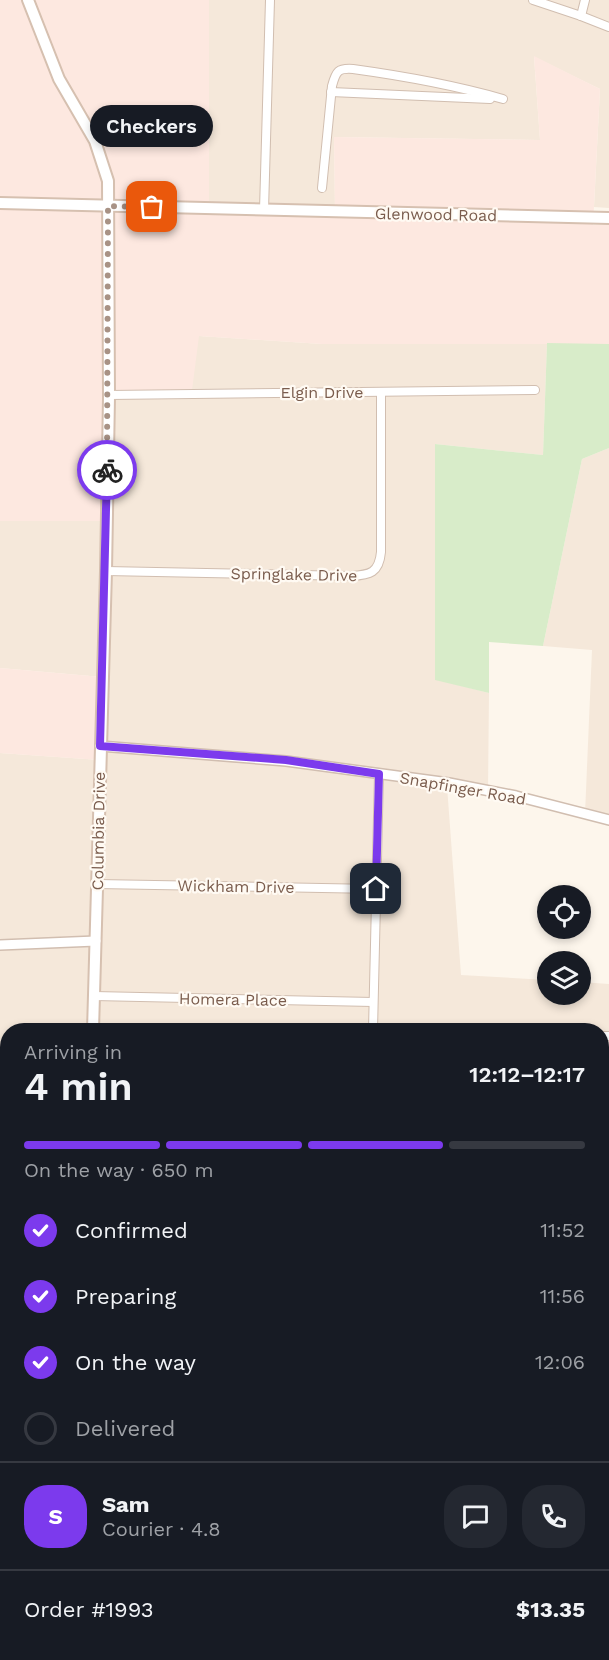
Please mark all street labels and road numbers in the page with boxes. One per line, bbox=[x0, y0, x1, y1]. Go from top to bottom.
street label: Glenwood Road bbox=[375, 204, 497, 225]
street label: Elgin Drive bbox=[280, 383, 364, 402]
street label: Springlake Drive bbox=[231, 564, 357, 585]
street label: Snapfinger Road bbox=[398, 768, 528, 809]
street label: Columbia Drive bbox=[88, 771, 109, 891]
street label: Wickham Drive bbox=[177, 876, 295, 897]
street label: Homera Place bbox=[179, 989, 287, 1010]

